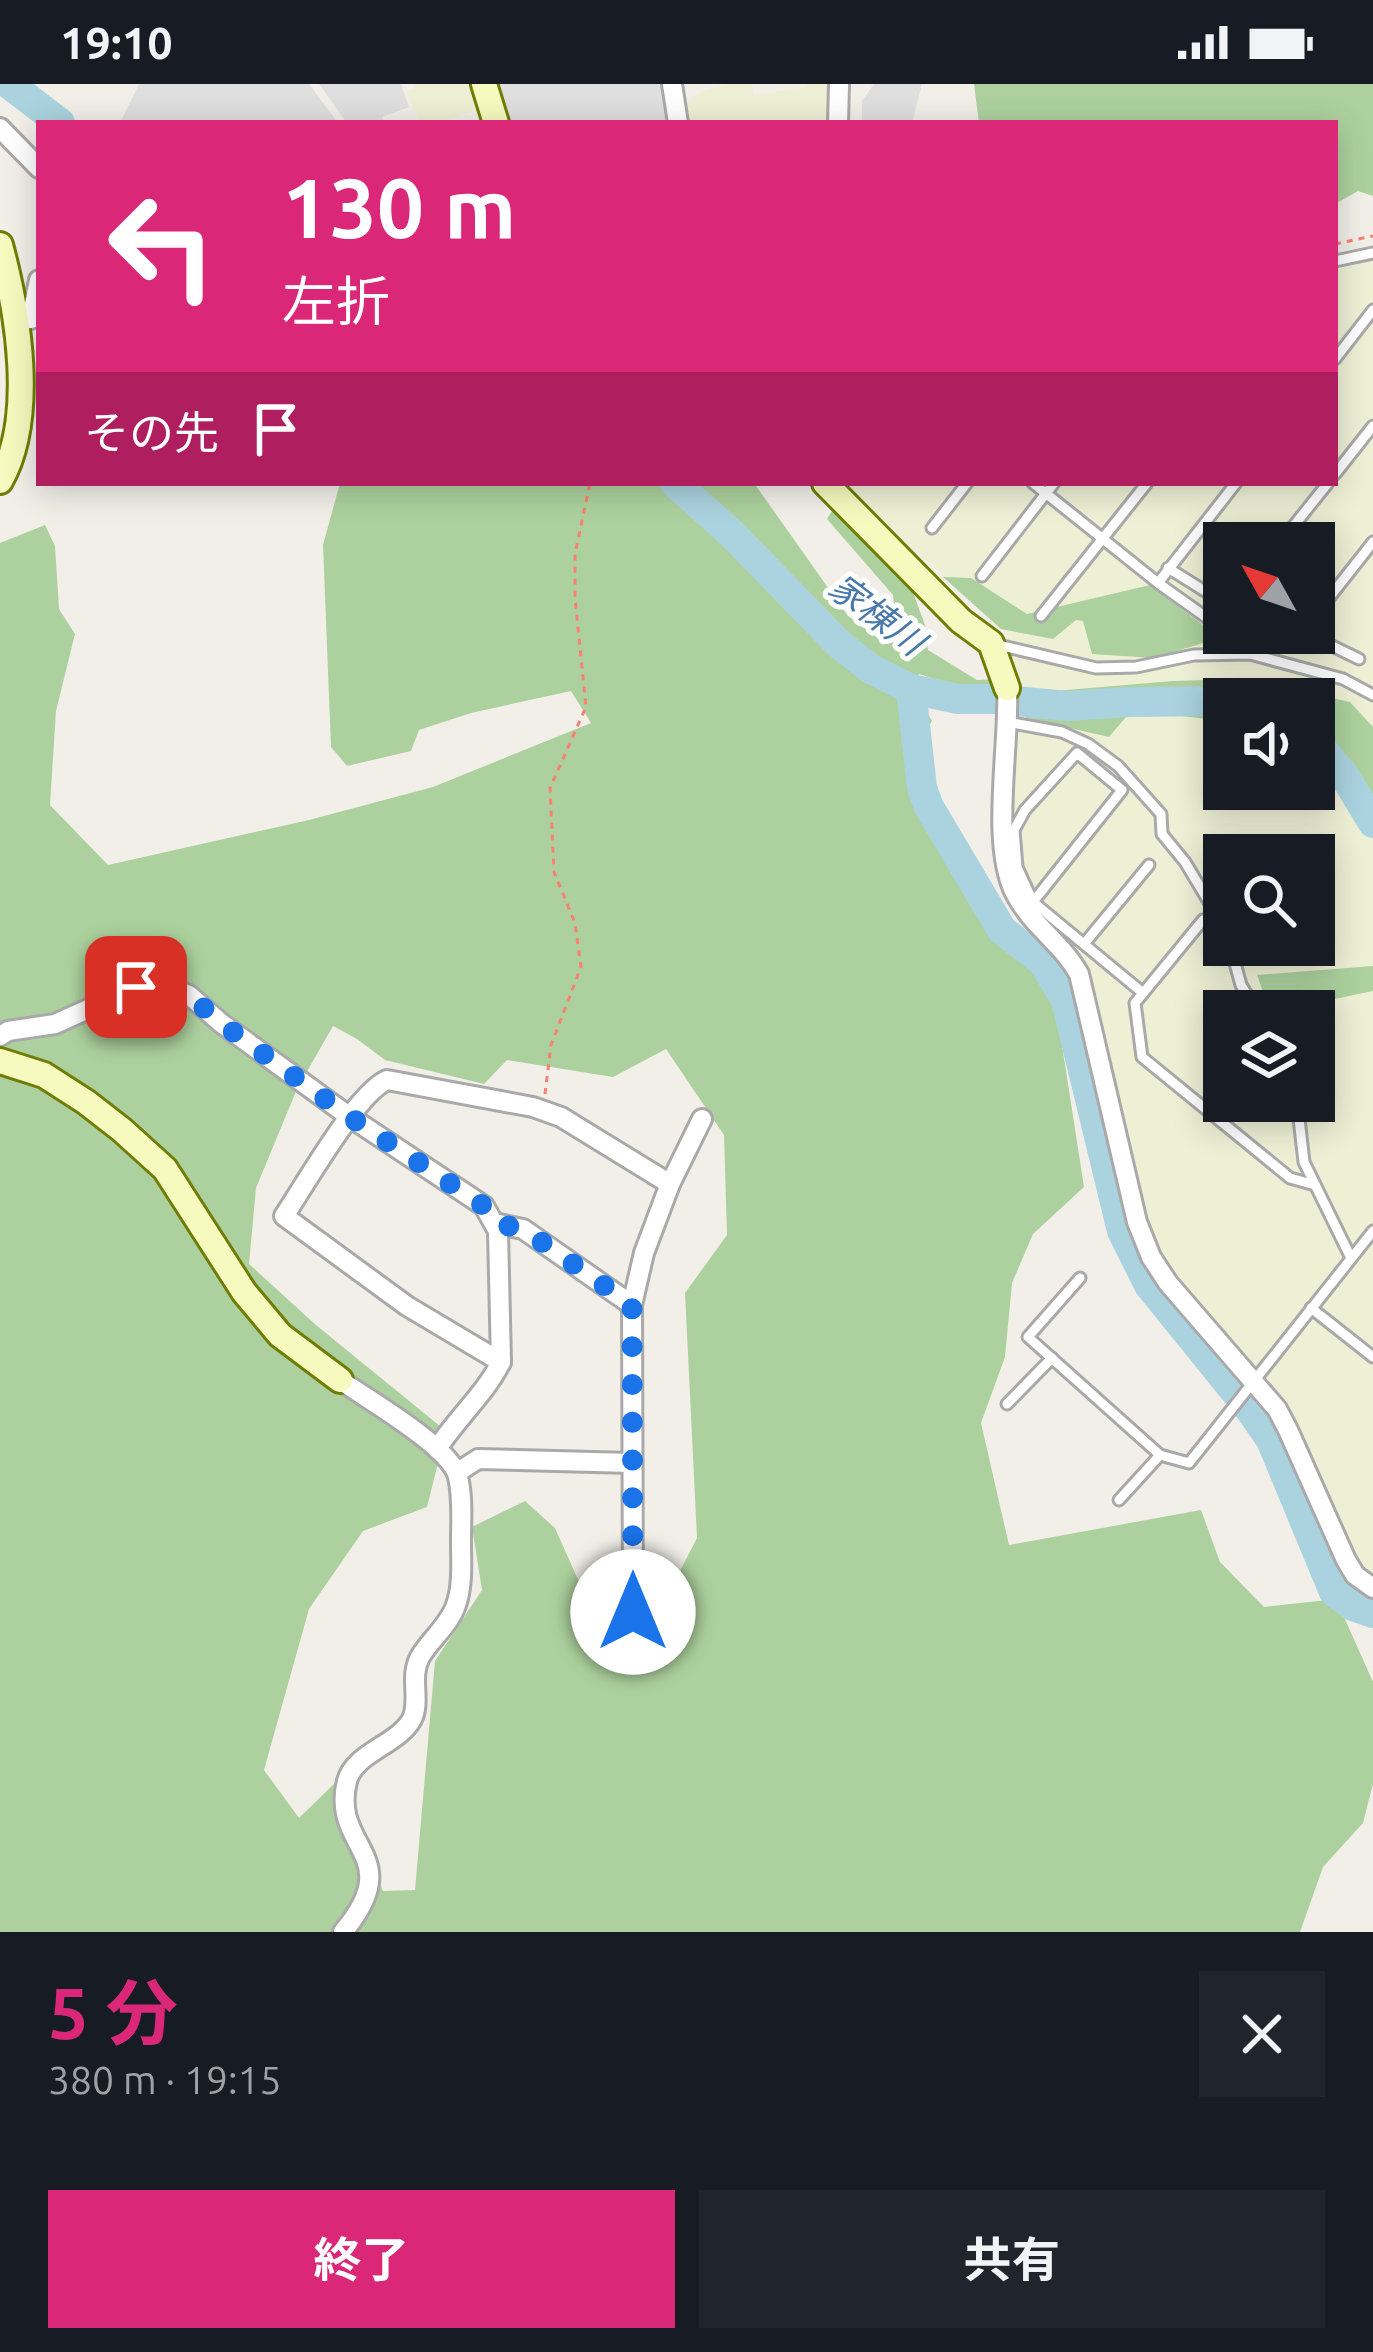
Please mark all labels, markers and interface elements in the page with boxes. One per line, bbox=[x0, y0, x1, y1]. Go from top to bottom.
text: 19:10 bbox=[60, 17, 173, 68]
text: 130 m bbox=[282, 160, 516, 254]
icon: left bbox=[84, 168, 240, 324]
text: 左折 bbox=[282, 271, 390, 331]
icon: arrive bbox=[243, 396, 309, 462]
text: その先 bbox=[84, 407, 219, 458]
north arrow bbox=[1203, 522, 1335, 654]
map controls bbox=[1203, 522, 1335, 1122]
water label: 家棟川 bbox=[822, 565, 936, 665]
button: sound bbox=[1203, 678, 1335, 810]
button: search bbox=[1203, 834, 1335, 966]
pin bbox=[85, 936, 187, 1038]
icon: arrive bbox=[103, 954, 169, 1020]
button: layers bbox=[1203, 990, 1335, 1122]
position arrow bbox=[570, 1549, 696, 1675]
button: close bbox=[1199, 1971, 1325, 2097]
text: 5 分 bbox=[48, 1972, 178, 2053]
text: 380 m · 19:15 bbox=[48, 2058, 282, 2101]
button: 終了 bbox=[48, 2190, 675, 2328]
button: 共有 bbox=[699, 2190, 1325, 2328]

